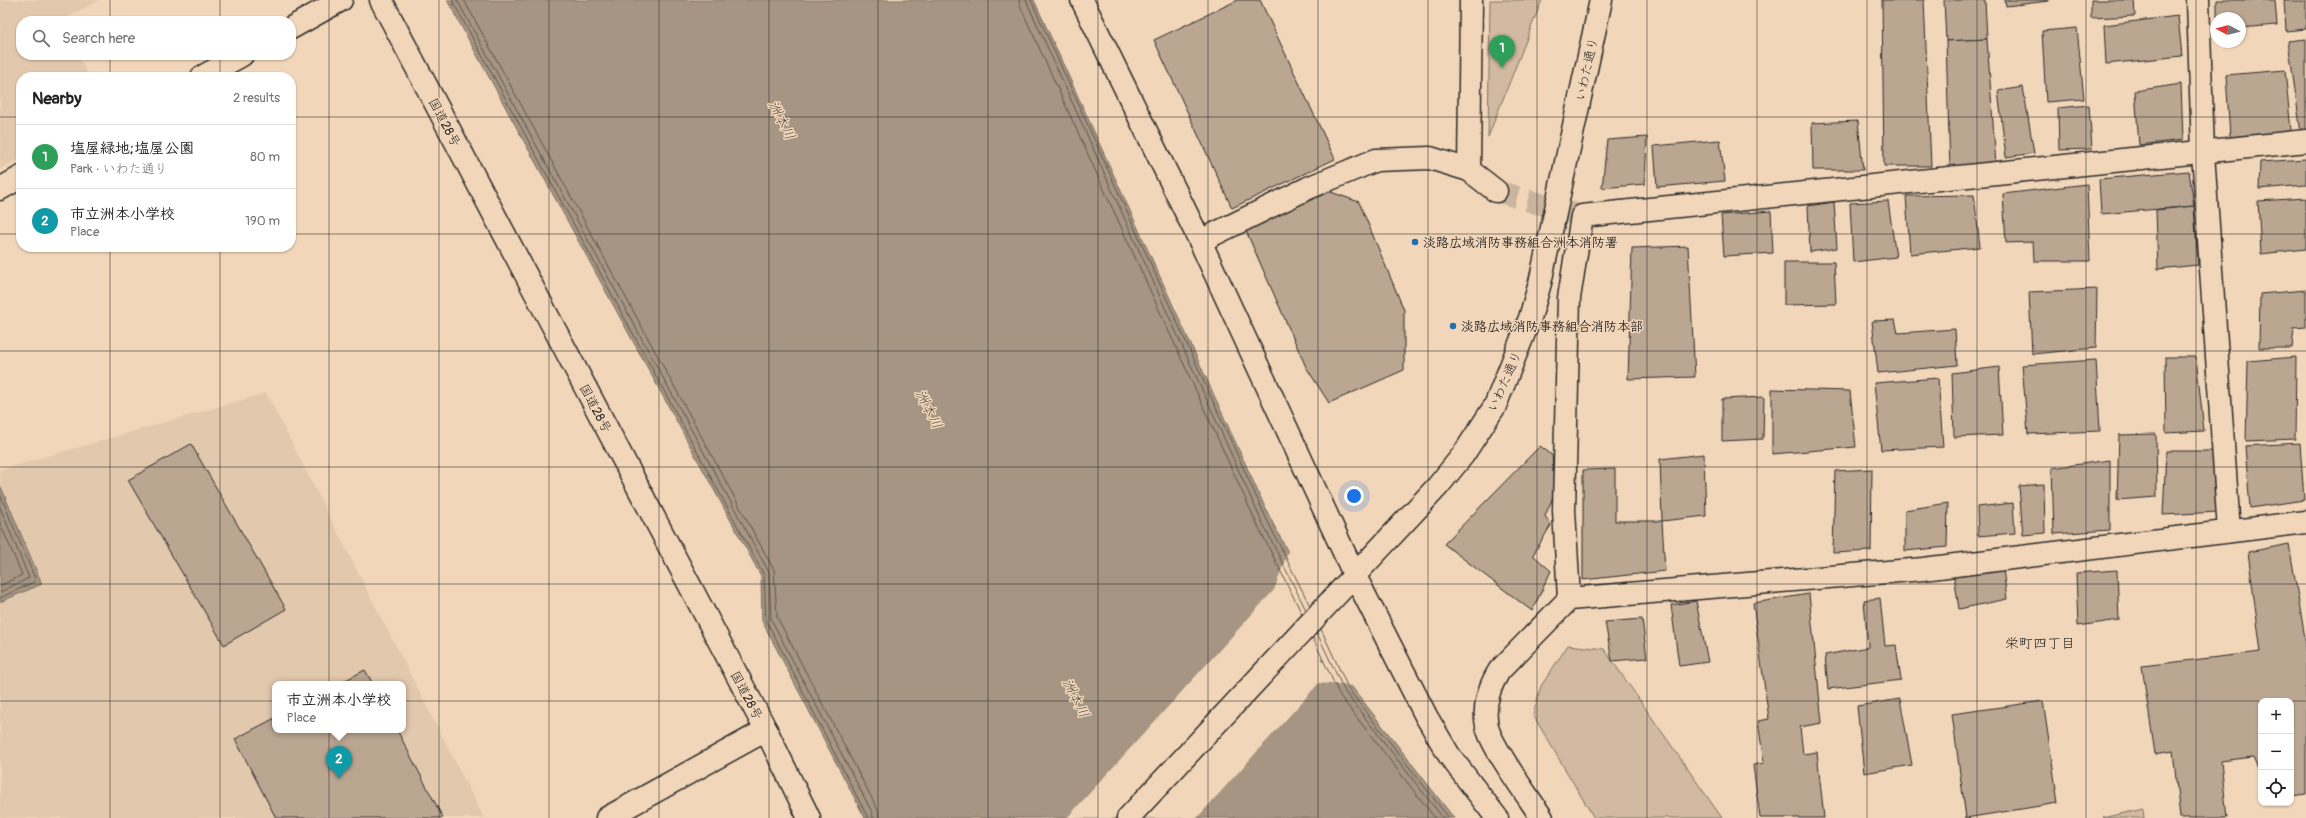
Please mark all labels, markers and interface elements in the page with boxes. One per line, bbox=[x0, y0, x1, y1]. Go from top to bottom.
north arrow bbox=[2210, 12, 2246, 48]
search box bbox=[16, 16, 296, 60]
icon: search bbox=[30, 27, 52, 49]
text: Search here bbox=[62, 29, 135, 48]
pin: 1 bbox=[1489, 35, 1515, 68]
street label: いわた通り bbox=[1572, 36, 1602, 103]
text: Nearby bbox=[32, 88, 81, 109]
text: 2 results bbox=[233, 90, 280, 106]
street label: 国道28号 bbox=[425, 95, 464, 150]
water label: 洲本川 bbox=[764, 98, 799, 143]
text: 塩屋緑地;塩屋公園 bbox=[70, 139, 194, 158]
text: 1 bbox=[42, 149, 48, 165]
text: 80 m bbox=[250, 149, 280, 165]
text: Park · いわた通り bbox=[70, 161, 168, 177]
text: 市立洲本小学校 bbox=[70, 205, 175, 224]
text: 2 bbox=[41, 213, 49, 229]
text: 190 m bbox=[245, 213, 280, 229]
text: Place bbox=[70, 224, 99, 240]
place label: 淡路広域消防事務組合洲本消防署 bbox=[1423, 235, 1618, 251]
marker: 淡路広域消防事務組合洲本消防署 bbox=[1410, 237, 1420, 247]
place label: 淡路広域消防事務組合消防本部 bbox=[1461, 319, 1643, 335]
marker: 淡路広域消防事務組合消防本部 bbox=[1448, 321, 1458, 331]
street label: いわた通り bbox=[1484, 348, 1525, 414]
street label: 国道28号 bbox=[576, 381, 615, 436]
water label: 洲本川 bbox=[911, 387, 946, 432]
your location bbox=[1344, 486, 1364, 506]
district label: 栄町四丁目 bbox=[2005, 635, 2075, 652]
street label: 国道28号 bbox=[727, 668, 766, 723]
water label: 洲本川 bbox=[1058, 676, 1093, 721]
popup bbox=[272, 681, 406, 733]
text: 市立洲本小学校 bbox=[286, 691, 392, 710]
map controls bbox=[2258, 698, 2294, 806]
button: + bbox=[2258, 698, 2294, 734]
text: Place bbox=[286, 710, 316, 726]
button: − bbox=[2258, 734, 2294, 770]
pin: 2 bbox=[326, 746, 352, 779]
button: locate bbox=[2258, 770, 2294, 806]

